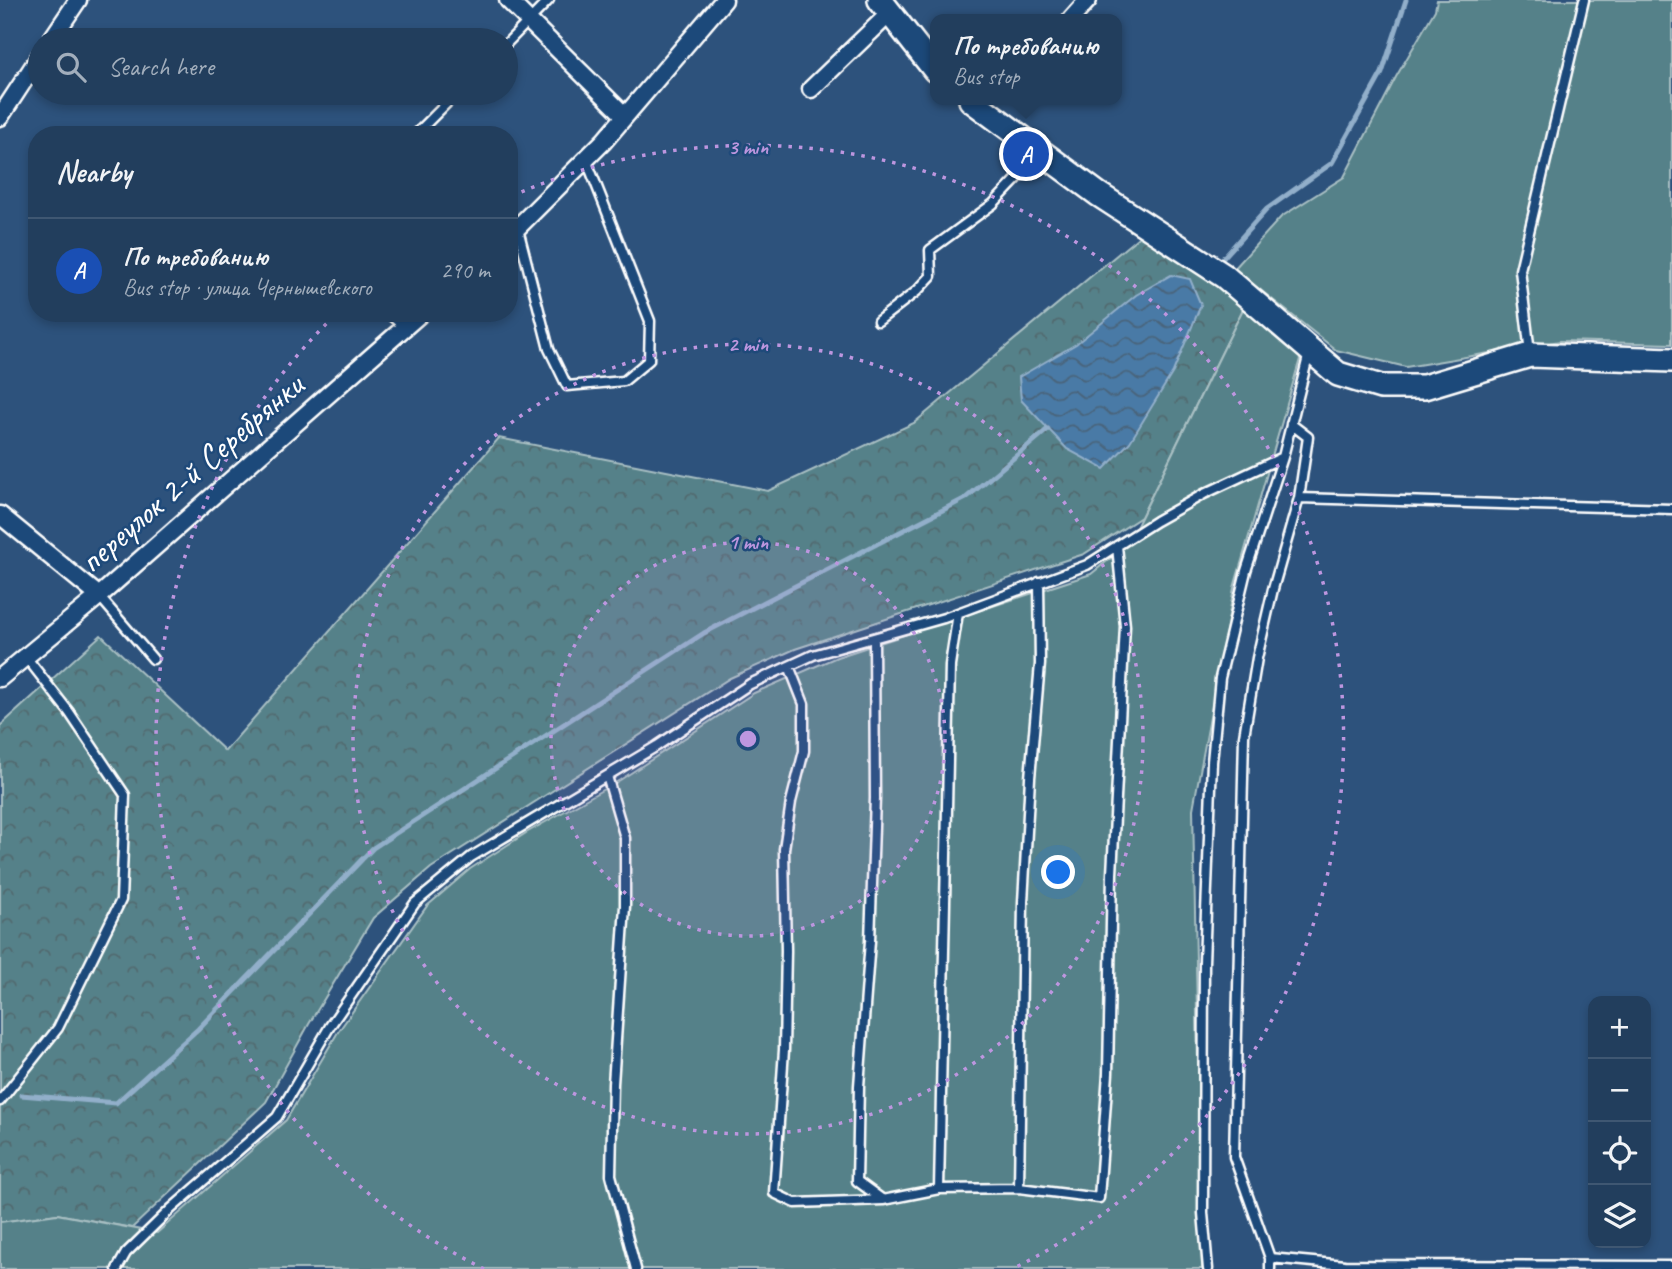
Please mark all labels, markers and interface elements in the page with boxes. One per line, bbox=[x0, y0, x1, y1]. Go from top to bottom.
popup bbox=[930, 14, 1122, 105]
search box bbox=[28, 28, 518, 105]
text: По требованию bbox=[953, 29, 1099, 62]
icon: search bbox=[52, 48, 90, 86]
text: Search here bbox=[108, 50, 214, 83]
text: Bus stop bbox=[953, 62, 1019, 91]
pin: A bbox=[1003, 128, 1049, 180]
text: 3 min bbox=[728, 134, 768, 160]
text: Nearby bbox=[56, 153, 132, 191]
text: По требованию bbox=[123, 240, 268, 273]
text: A bbox=[73, 256, 85, 285]
text: 290 m bbox=[441, 256, 490, 285]
text: Bus stop · улица Чернышевского bbox=[123, 273, 372, 302]
text: 2 min bbox=[728, 331, 768, 357]
street label: переулок 2-й Серебрянки bbox=[69, 362, 314, 583]
text: 1 min bbox=[728, 529, 768, 555]
centre of rings bbox=[736, 727, 760, 751]
your location bbox=[1041, 855, 1075, 889]
map controls bbox=[1588, 996, 1651, 1248]
button: + bbox=[1588, 996, 1651, 1059]
button: − bbox=[1588, 1059, 1651, 1122]
button: locate bbox=[1588, 1122, 1651, 1185]
button: layers bbox=[1588, 1185, 1651, 1248]

